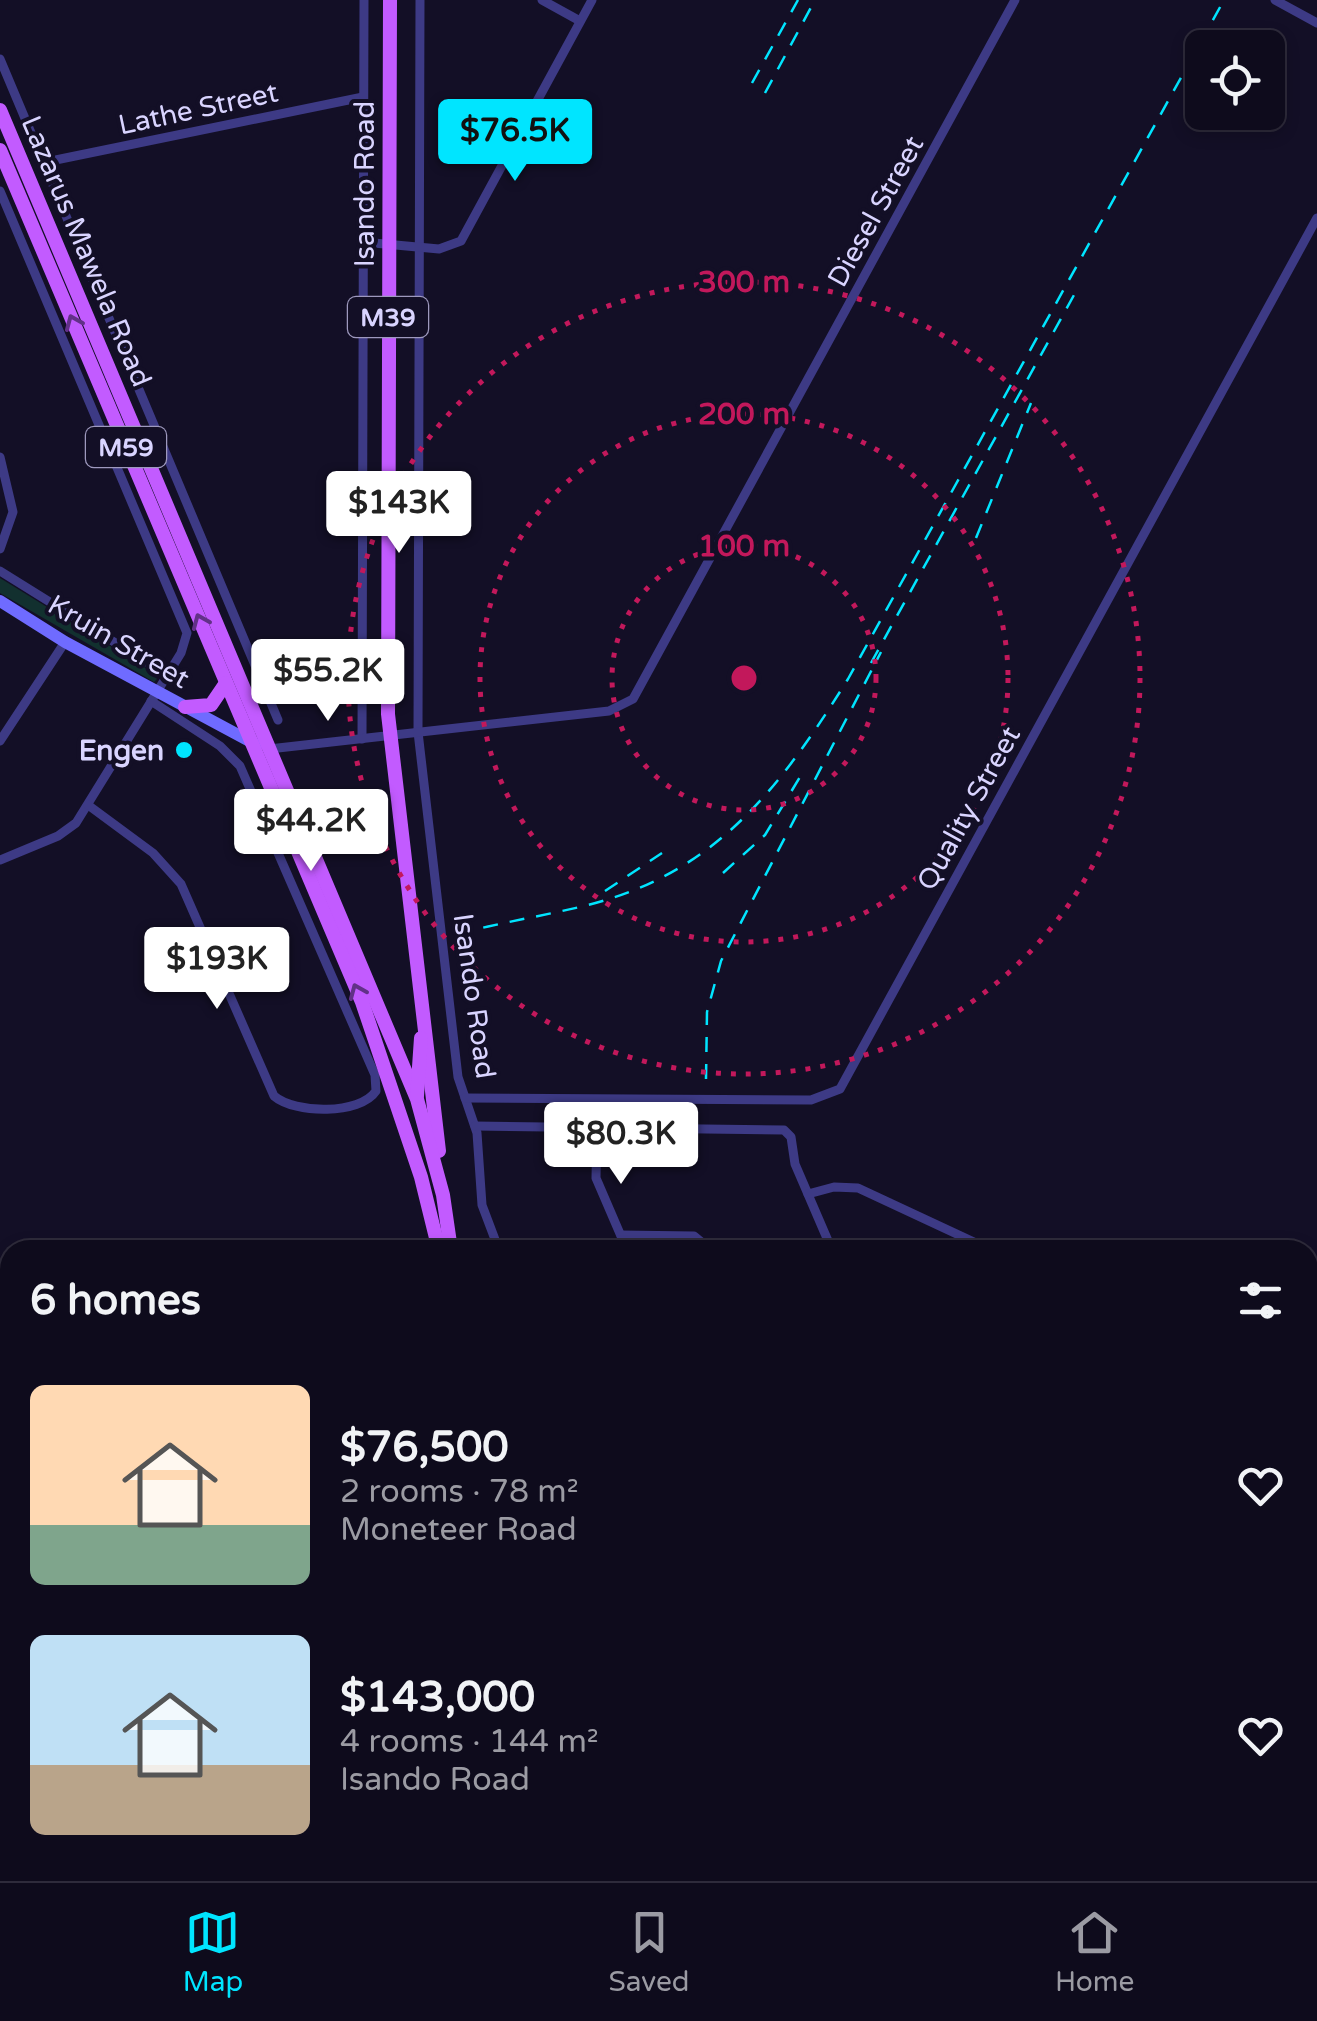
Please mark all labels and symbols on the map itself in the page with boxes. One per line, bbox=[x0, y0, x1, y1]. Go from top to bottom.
street label: Lathe Street bbox=[115, 75, 281, 142]
pin: $76.5K bbox=[434, 99, 596, 184]
street label: Isando Road bbox=[348, 101, 382, 267]
street label: Lazarus Mawela Road bbox=[14, 111, 159, 392]
street label: Diesel Street bbox=[820, 130, 931, 293]
text: 300 m bbox=[698, 264, 790, 301]
road number: M39 bbox=[348, 297, 428, 337]
one-way arrow bbox=[65, 314, 85, 332]
text: 200 m bbox=[698, 396, 790, 433]
road number: M59 bbox=[86, 427, 166, 467]
pin: $143K bbox=[329, 471, 469, 556]
text: 100 m bbox=[698, 528, 790, 565]
street label: Kruin Street bbox=[42, 588, 196, 696]
one-way arrow bbox=[192, 614, 212, 632]
pin: $55.2K bbox=[247, 639, 409, 724]
centre of rings bbox=[726, 660, 762, 696]
street label: Quality Street bbox=[910, 720, 1028, 896]
place label: Engen bbox=[79, 734, 164, 768]
marker: Engen bbox=[173, 739, 195, 761]
pin: $44.2K bbox=[230, 789, 392, 874]
street label: Isando Road bbox=[446, 911, 502, 1081]
pin: $193K bbox=[147, 927, 287, 1012]
one-way arrow bbox=[349, 984, 369, 1002]
pin: $80.3K bbox=[540, 1102, 702, 1187]

